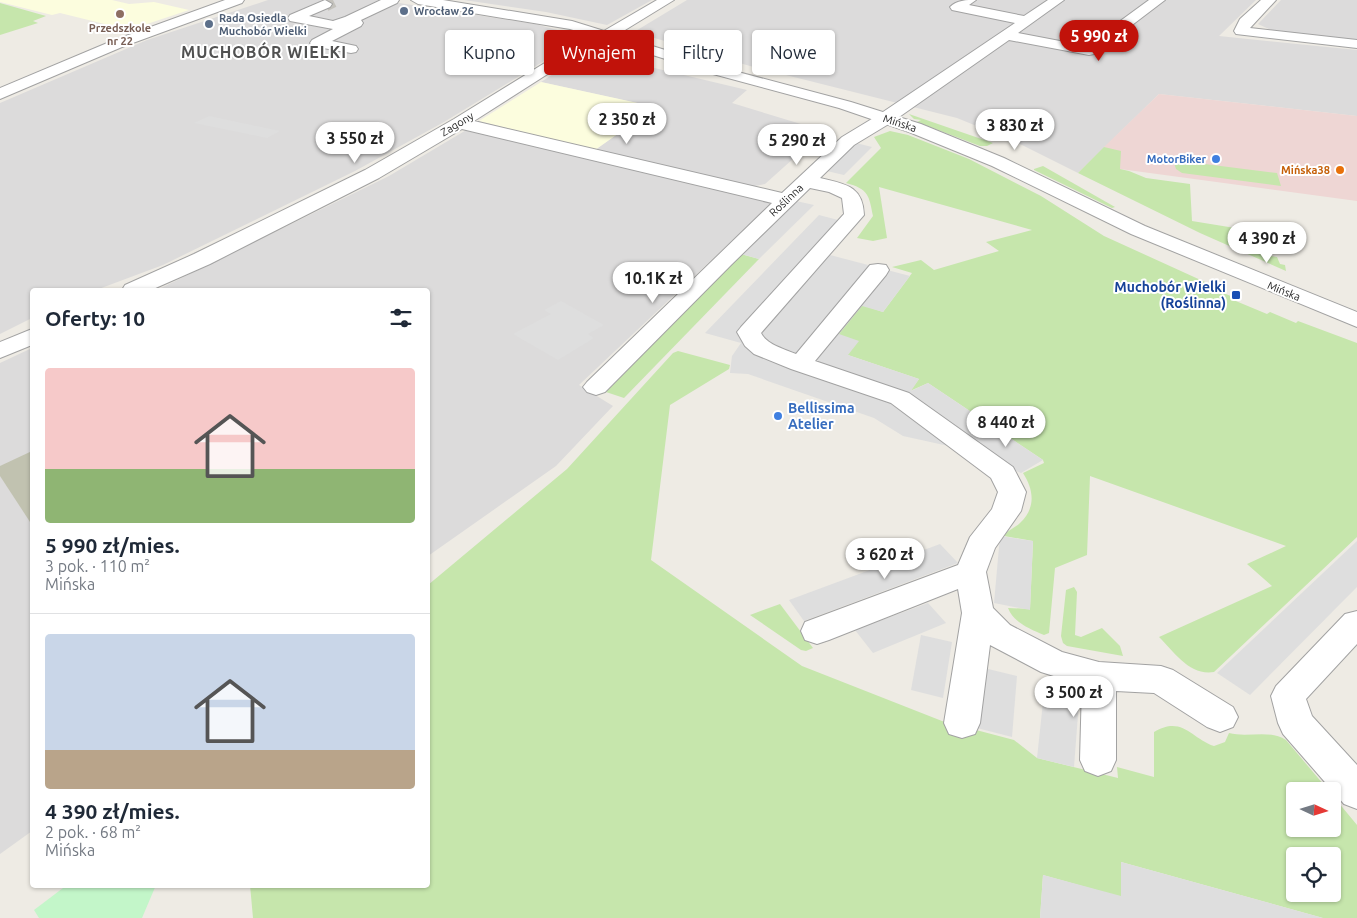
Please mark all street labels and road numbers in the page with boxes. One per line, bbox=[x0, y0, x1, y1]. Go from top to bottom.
street label: Zagony bbox=[438, 109, 476, 138]
street label: Mińska bbox=[882, 112, 918, 134]
street label: Roślinna bbox=[767, 181, 805, 219]
street label: Mińska bbox=[1266, 279, 1302, 303]

